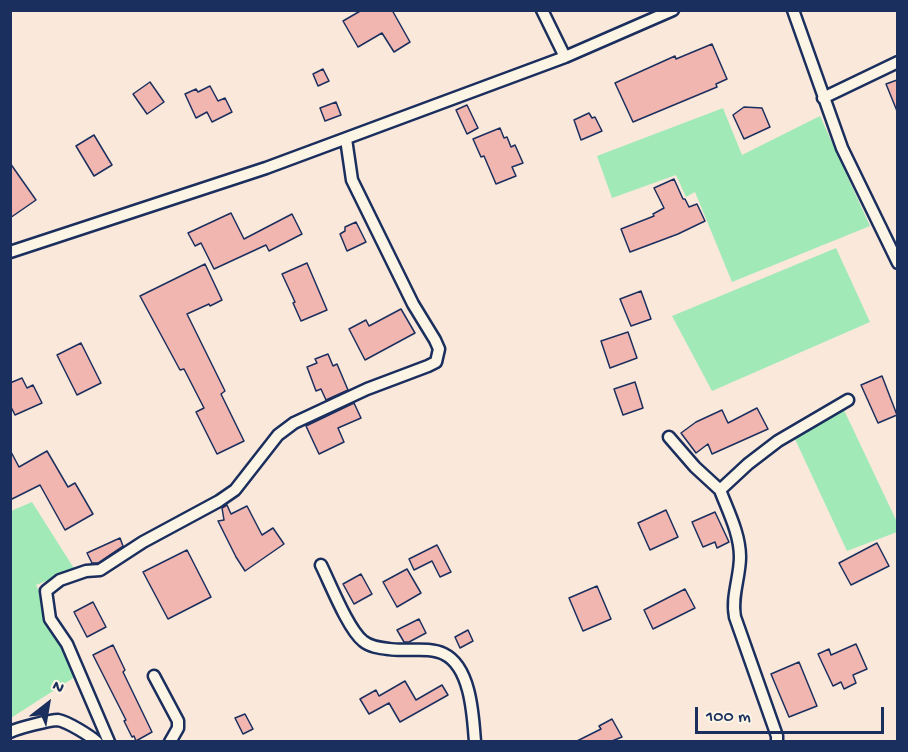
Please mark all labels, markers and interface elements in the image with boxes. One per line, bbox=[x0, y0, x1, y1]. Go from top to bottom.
north arrow bbox=[18, 674, 78, 734]
text: N bbox=[48, 677, 67, 699]
scale bar bbox=[698, 695, 887, 733]
text: 100 m bbox=[706, 707, 751, 728]

